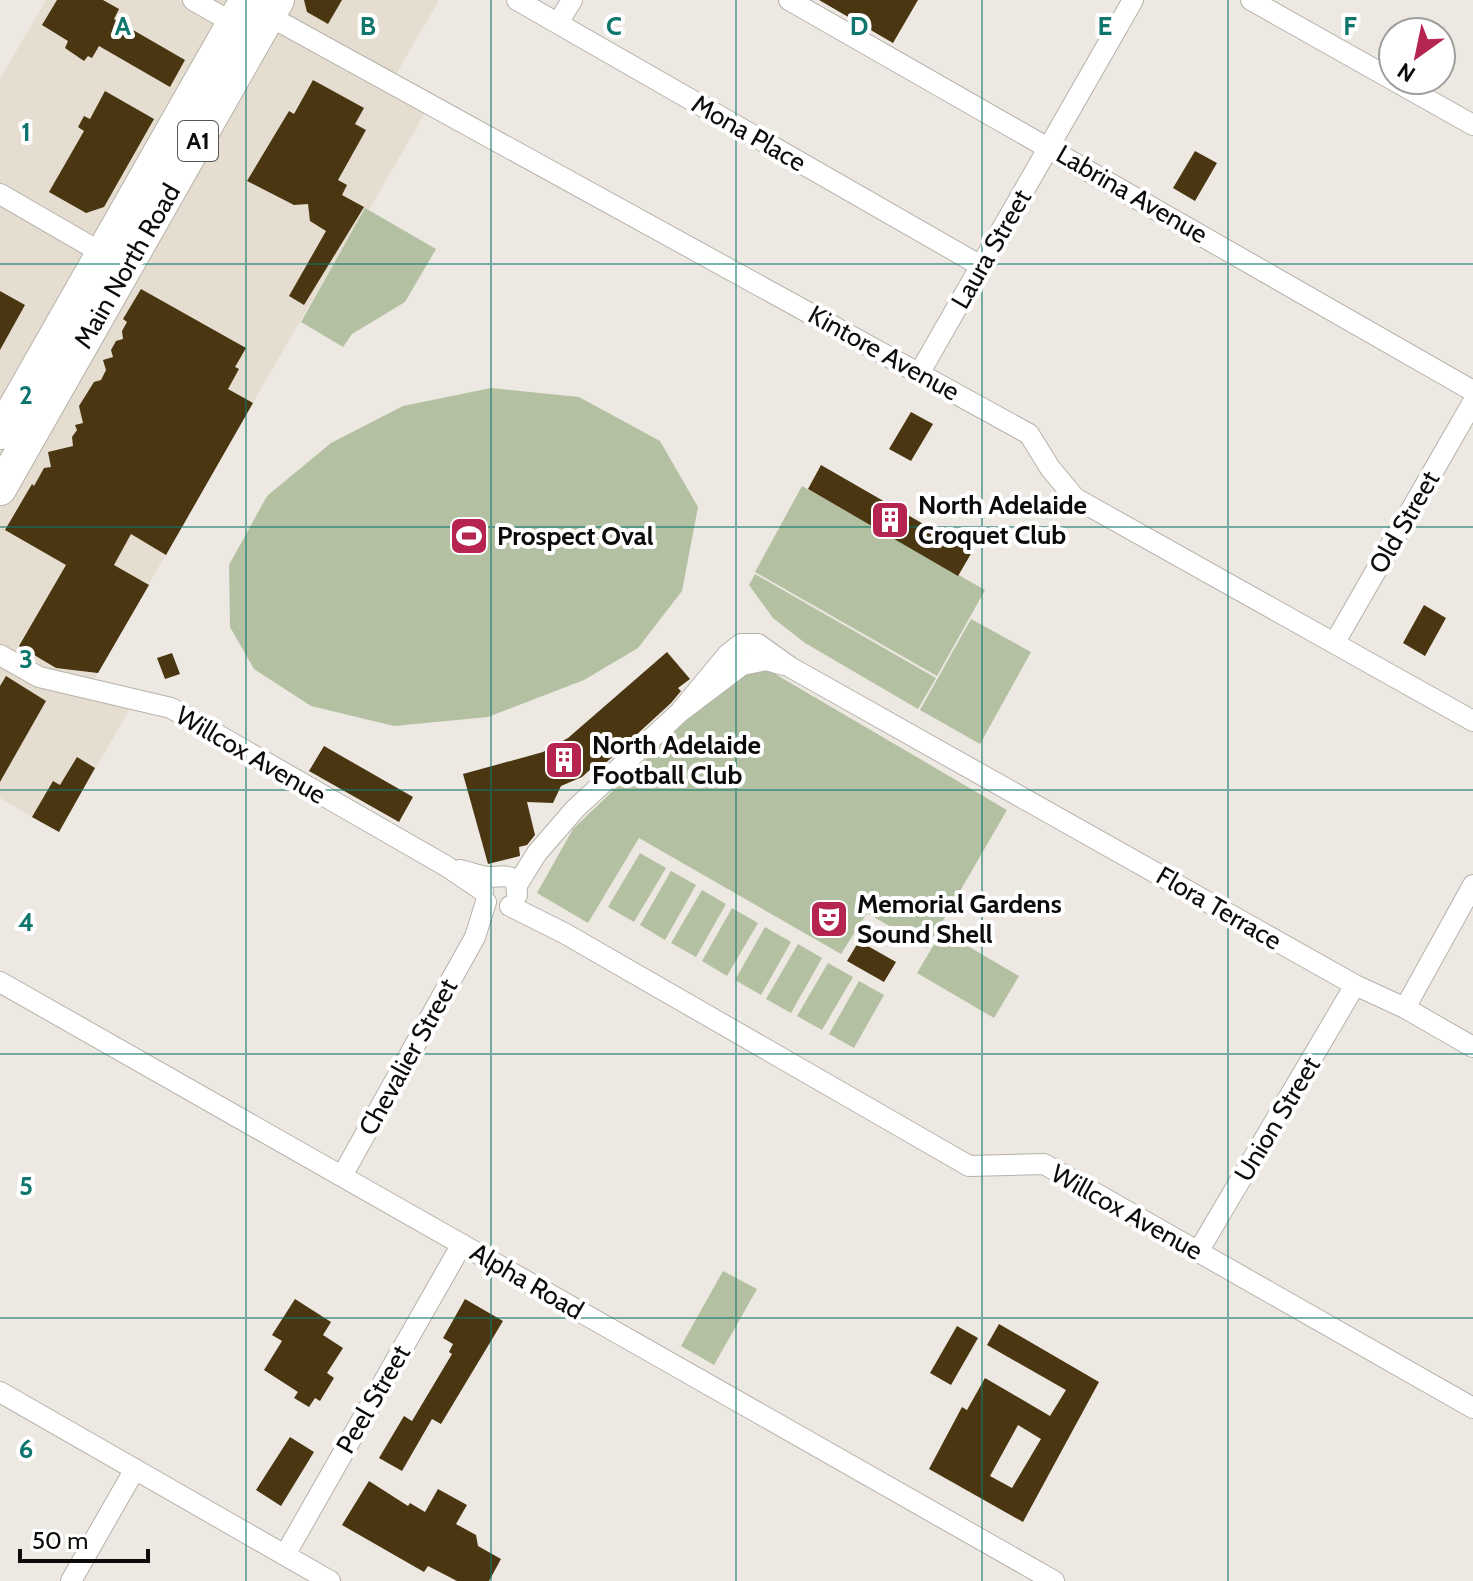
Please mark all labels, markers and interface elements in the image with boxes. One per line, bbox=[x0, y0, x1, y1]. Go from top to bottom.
text: A bbox=[115, 10, 132, 42]
text: B bbox=[360, 10, 376, 42]
text: C bbox=[606, 10, 622, 42]
text: D bbox=[850, 10, 868, 42]
text: E bbox=[1098, 10, 1112, 42]
text: F bbox=[1343, 10, 1357, 42]
north arrow bbox=[1377, 16, 1457, 96]
text: N bbox=[1393, 57, 1420, 88]
street label: Mona Place bbox=[686, 88, 812, 178]
text: 1 bbox=[21, 116, 31, 148]
road number: A1 bbox=[178, 121, 218, 161]
street label: Labrina Avenue bbox=[1051, 138, 1213, 250]
street label: Main North Road bbox=[67, 178, 187, 354]
street label: Laura Street bbox=[944, 184, 1038, 314]
street label: Kintore Avenue bbox=[803, 298, 965, 408]
text: 2 bbox=[19, 379, 33, 411]
street label: Old Street bbox=[1362, 465, 1446, 579]
place label: North Adelaide Croquet Club bbox=[918, 489, 1087, 551]
building icon: North Adelaide Croquet Club bbox=[869, 499, 911, 541]
sports icon: Prospect Oval bbox=[448, 515, 490, 557]
place label: Prospect Oval bbox=[497, 520, 654, 552]
text: 3 bbox=[19, 643, 33, 675]
street label: Willcox Avenue bbox=[170, 699, 332, 811]
place label: North Adelaide Football Club bbox=[592, 729, 761, 791]
building icon: North Adelaide Football Club bbox=[543, 739, 585, 781]
street label: Flora Terrace bbox=[1151, 859, 1287, 957]
place label: Memorial Gardens Sound Shell bbox=[857, 888, 1062, 950]
theatre icon: Memorial Gardens Sound Shell bbox=[808, 898, 850, 940]
text: 4 bbox=[18, 906, 34, 938]
street label: Chevalier Street bbox=[352, 973, 464, 1141]
street label: Union Street bbox=[1227, 1051, 1327, 1187]
street label: Willcox Avenue bbox=[1046, 1157, 1208, 1267]
text: 5 bbox=[19, 1170, 33, 1202]
street label: Alpha Road bbox=[465, 1236, 589, 1326]
street label: Peel Street bbox=[329, 1339, 417, 1459]
text: 6 bbox=[19, 1433, 33, 1465]
scale bar bbox=[20, 1513, 148, 1563]
text: 50 m bbox=[32, 1526, 88, 1555]

